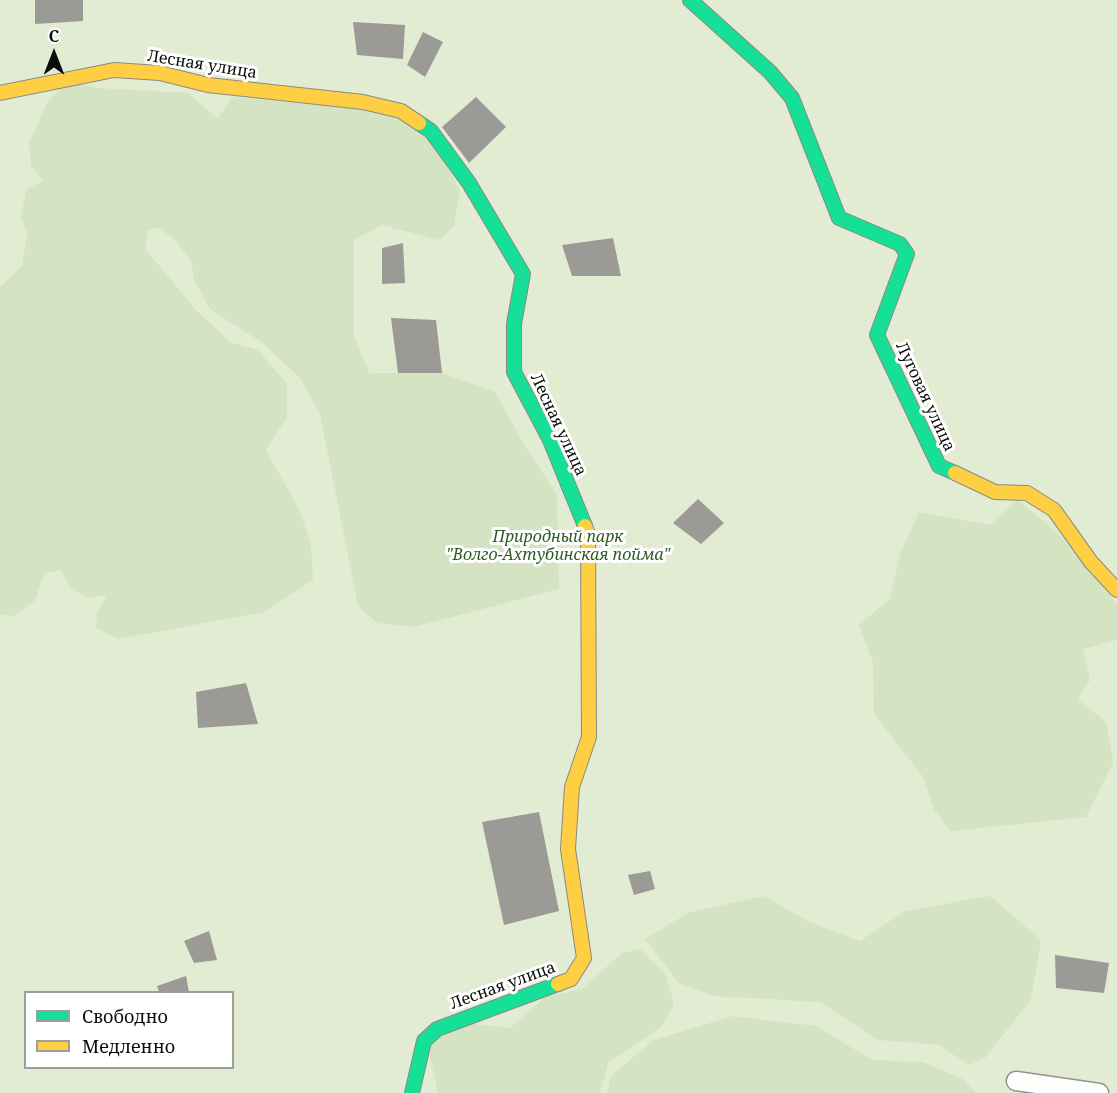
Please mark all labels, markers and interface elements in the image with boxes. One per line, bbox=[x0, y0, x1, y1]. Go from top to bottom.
north arrow bbox=[24, 24, 84, 84]
text: С bbox=[49, 25, 59, 47]
street label: Лесная улица bbox=[146, 47, 258, 83]
street label: Луговая улица bbox=[891, 339, 959, 455]
street label: Лесная улица bbox=[526, 371, 590, 479]
park label: Природный парк "Волго-Ахтубинская пойма" bbox=[446, 527, 670, 565]
street label: Лесная улица bbox=[448, 958, 558, 1014]
legend bbox=[24, 991, 234, 1069]
text: Свободно bbox=[82, 1004, 168, 1028]
text: Медленно bbox=[82, 1034, 175, 1058]

